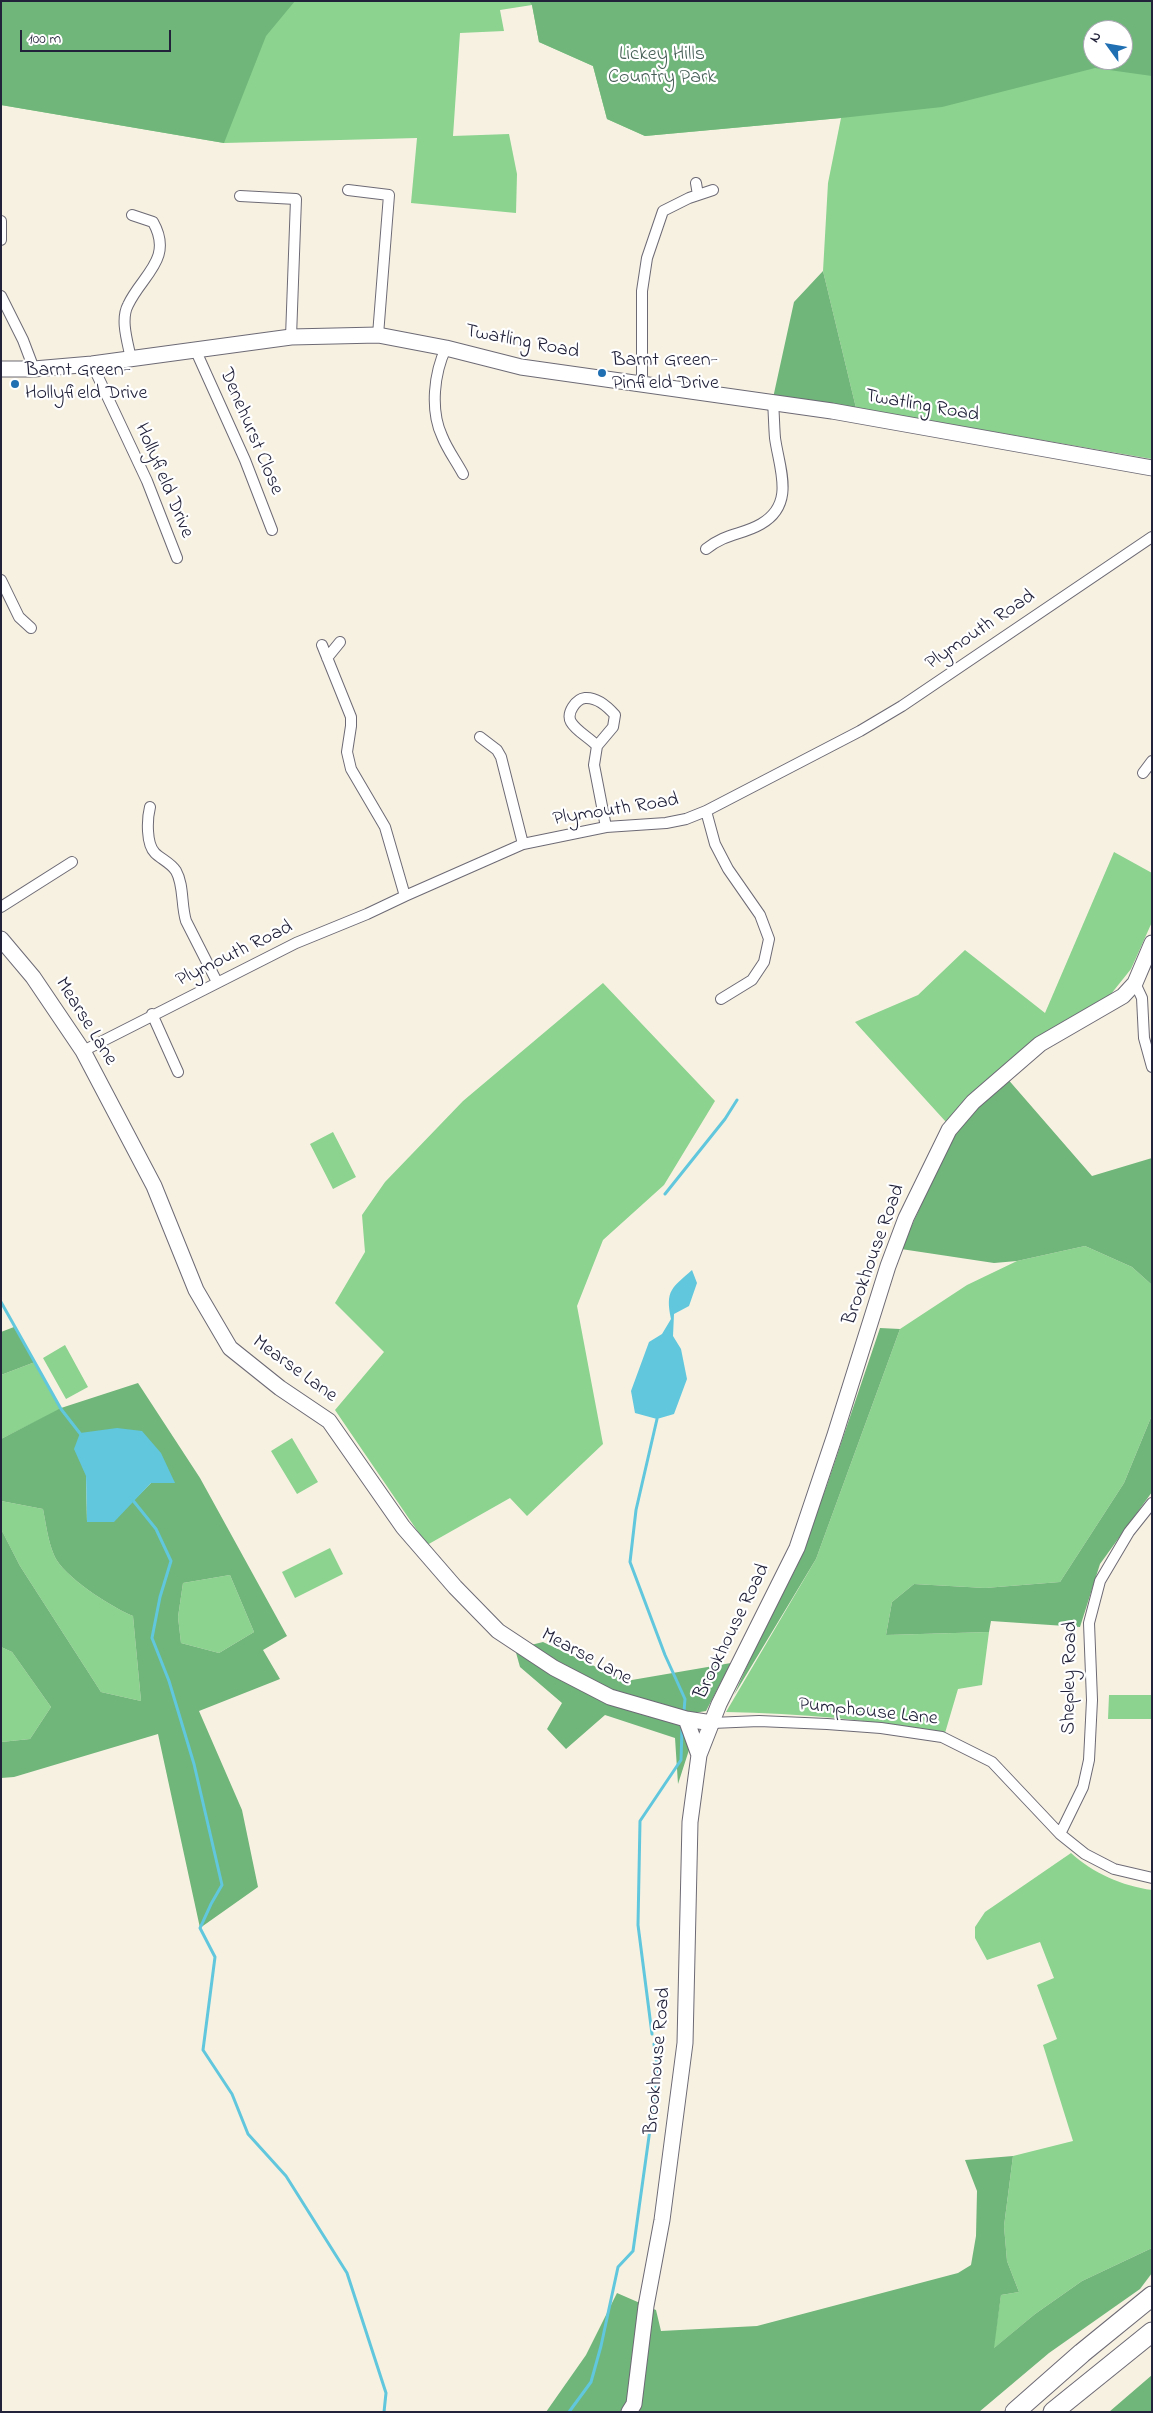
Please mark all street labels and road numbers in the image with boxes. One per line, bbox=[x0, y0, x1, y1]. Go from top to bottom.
street label: Twatling Road bbox=[463, 320, 581, 366]
street label: Denehurst Close bbox=[213, 365, 287, 499]
street label: Twatling Road bbox=[863, 385, 981, 429]
street label: Hollyfield Drive bbox=[128, 420, 198, 542]
street label: Plymouth Road bbox=[922, 586, 1040, 676]
street label: Plymouth Road bbox=[551, 789, 681, 833]
street label: Plymouth Road bbox=[173, 916, 297, 994]
street label: Mearse Lane bbox=[49, 974, 121, 1070]
street label: Brookhouse Road bbox=[838, 1182, 912, 1328]
street label: Mearse Lane bbox=[247, 1331, 341, 1409]
street label: Brookhouse Road bbox=[690, 1560, 776, 1704]
street label: Shepley Road bbox=[1058, 1621, 1084, 1735]
street label: Mearse Lane bbox=[537, 1624, 635, 1692]
street label: Pumphouse Lane bbox=[797, 1694, 939, 1732]
street label: Brookhouse Road bbox=[641, 1986, 677, 2136]

